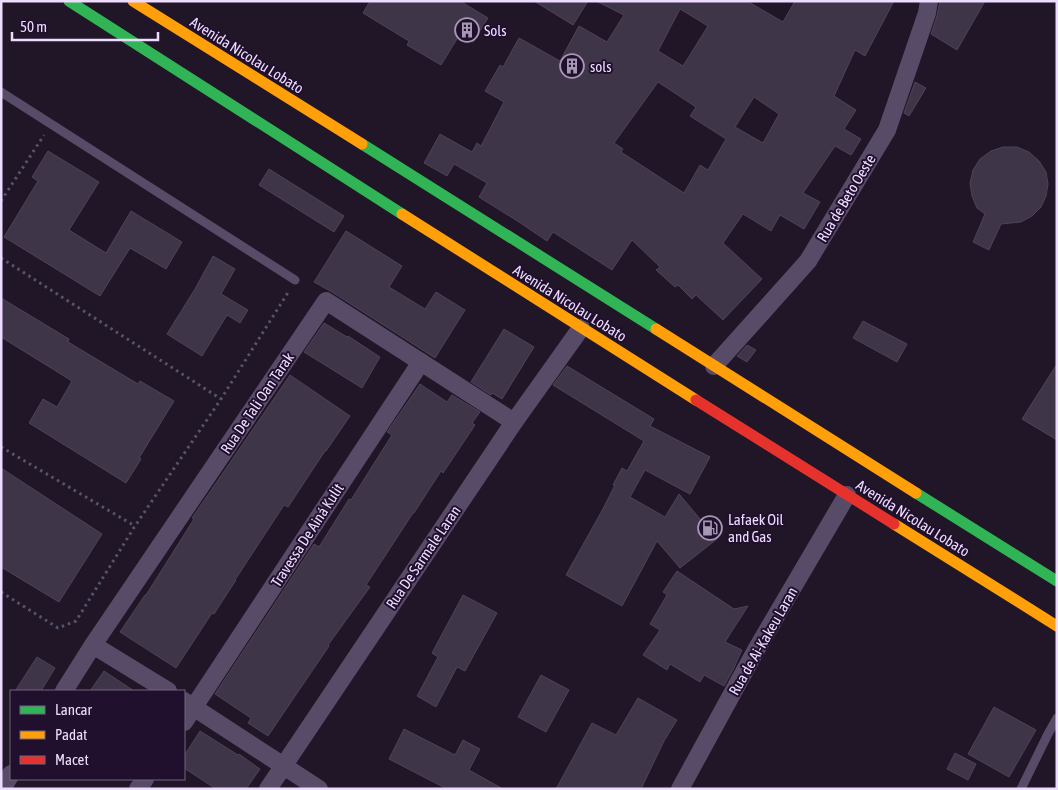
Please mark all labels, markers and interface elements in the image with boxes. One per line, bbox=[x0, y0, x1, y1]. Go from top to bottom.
scale bar bbox=[12, 10, 159, 42]
street label: Avenida Nicolau Lobato bbox=[187, 13, 307, 97]
building icon: Sols bbox=[454, 17, 480, 43]
text: 50 m bbox=[20, 18, 47, 35]
place label: Sols bbox=[484, 22, 507, 39]
building icon: sols bbox=[559, 53, 585, 79]
place label: sols bbox=[590, 58, 612, 75]
street label: Rua de Beto Oeste bbox=[813, 151, 879, 245]
street label: Avenida Nicolau Lobato bbox=[510, 261, 630, 345]
street label: Rua De Tali Oan Tarak bbox=[217, 349, 297, 457]
street label: Avenida Nicolau Lobato bbox=[853, 476, 973, 560]
street label: Travessa De Ainá Kulit bbox=[267, 480, 347, 590]
street label: Rua De Sarmale Laran bbox=[382, 502, 464, 612]
place label: Lafaek Oil and Gas bbox=[728, 511, 784, 545]
fuel station icon: Lafaek Oil and Gas bbox=[697, 515, 723, 541]
street label: Rua de Ai-Kakeu Laran bbox=[725, 584, 801, 698]
legend bbox=[10, 690, 185, 780]
text: Lancar bbox=[55, 701, 93, 718]
text: Padat bbox=[55, 726, 87, 743]
text: Macet bbox=[55, 751, 89, 768]

